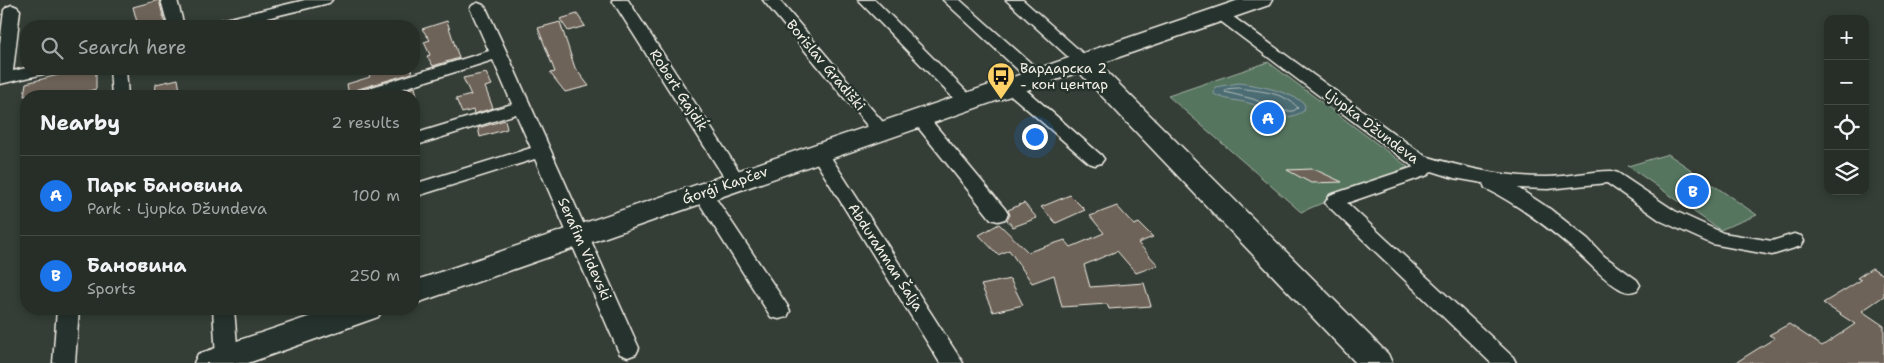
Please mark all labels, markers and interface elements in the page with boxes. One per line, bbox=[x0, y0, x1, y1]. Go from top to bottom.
map controls bbox=[1824, 15, 1869, 195]
button: + bbox=[1824, 15, 1869, 60]
street label: Borislav Gradiški bbox=[783, 16, 869, 114]
search box bbox=[20, 20, 420, 75]
icon: search bbox=[38, 34, 66, 62]
text: Search here bbox=[78, 35, 187, 60]
street label: Robert Gajdiḱ bbox=[646, 45, 713, 134]
place label: Вардарска 2 - кон центар bbox=[1020, 59, 1108, 93]
button: − bbox=[1824, 60, 1869, 105]
bus stop icon: Вардарска 2 - кон центар bbox=[986, 61, 1016, 100]
street label: Ljupka Džundeva bbox=[1321, 85, 1423, 168]
pin: A bbox=[1252, 99, 1284, 137]
button: locate bbox=[1824, 105, 1869, 150]
text: Nearby bbox=[40, 109, 120, 137]
text: 2 results bbox=[331, 112, 400, 133]
your location bbox=[1022, 124, 1048, 150]
button: layers bbox=[1824, 150, 1869, 195]
street label: Ǵorǵi Kapčev bbox=[680, 162, 770, 208]
pin: B bbox=[1677, 172, 1709, 210]
text: Парк Бановина bbox=[87, 173, 243, 198]
text: A bbox=[50, 185, 62, 206]
text: 100 m bbox=[352, 185, 400, 206]
street label: Serafim Videvski bbox=[554, 195, 616, 303]
text: Park · Ljupka Džundeva bbox=[87, 198, 267, 219]
street label: Abdurahman Šalja bbox=[844, 200, 928, 315]
text: Бановина bbox=[87, 253, 187, 278]
text: B bbox=[51, 265, 61, 286]
text: 250 m bbox=[349, 265, 400, 286]
text: Sports bbox=[87, 278, 136, 299]

